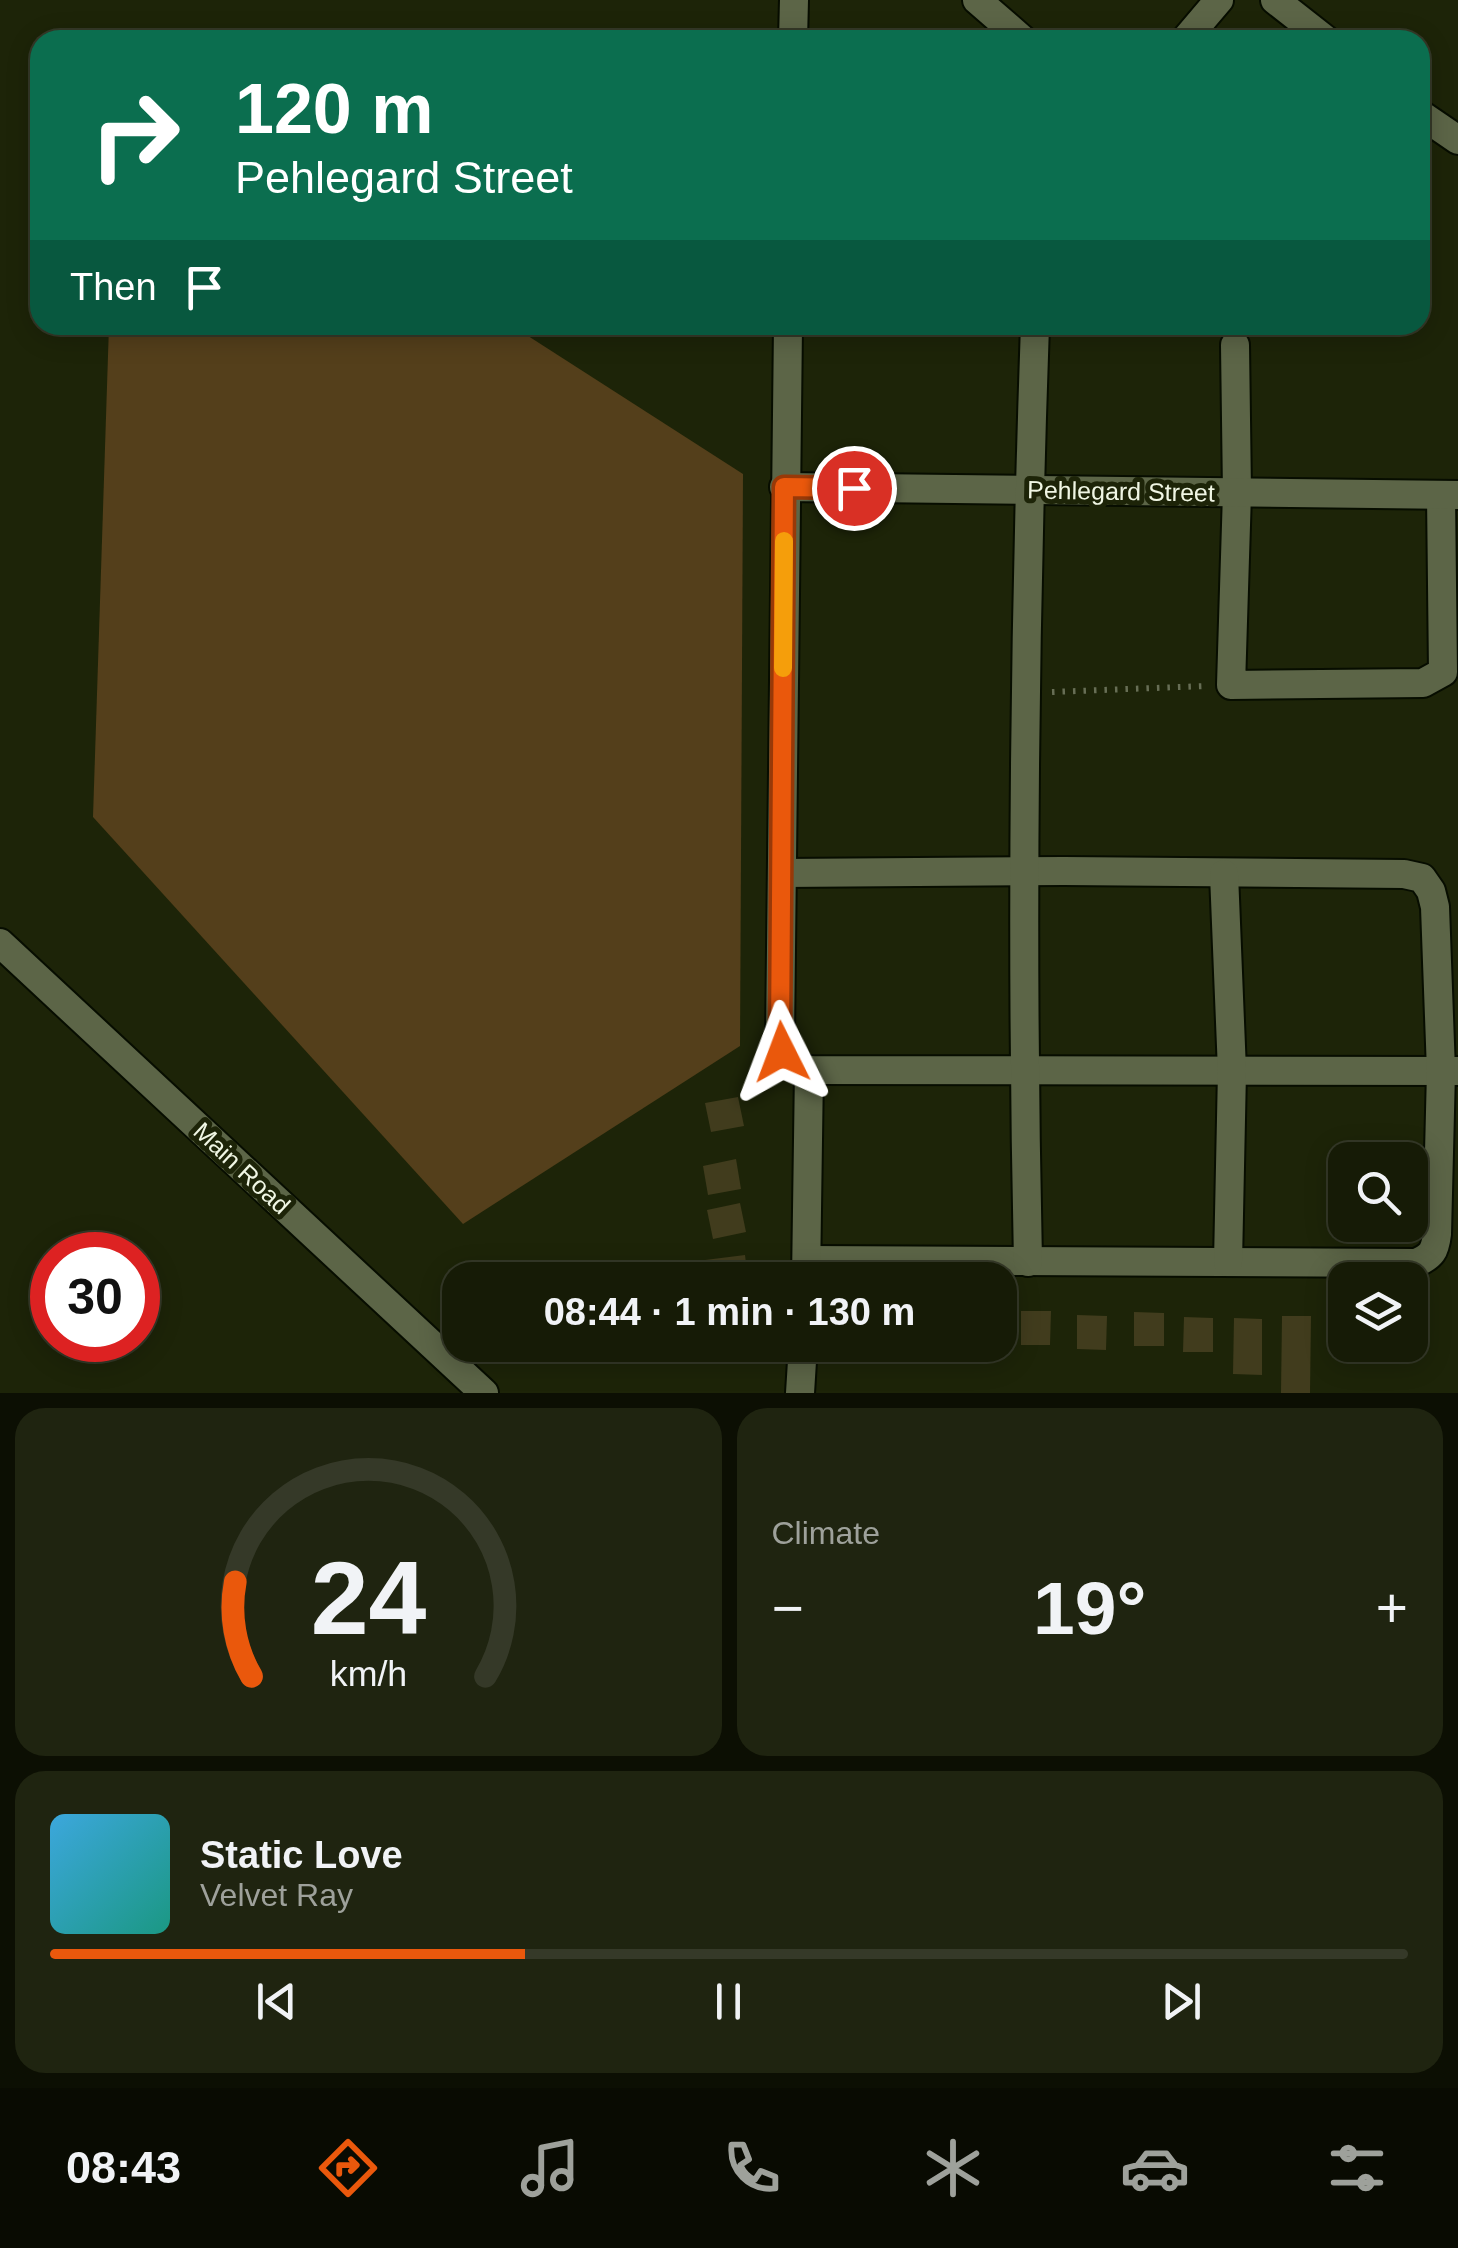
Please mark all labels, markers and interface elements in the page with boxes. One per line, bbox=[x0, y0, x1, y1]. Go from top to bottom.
icon: right bbox=[70, 70, 200, 200]
text: 120 m bbox=[235, 70, 433, 148]
text: Pehlegard Street bbox=[235, 152, 573, 203]
icon: arrive bbox=[177, 260, 232, 315]
text: Then bbox=[70, 266, 157, 308]
pin bbox=[812, 446, 897, 531]
icon: arrive bbox=[827, 461, 882, 516]
street label: Pehlegard Street bbox=[1027, 475, 1215, 507]
position arrow bbox=[730, 1000, 834, 1104]
street label: Main Road bbox=[188, 1117, 296, 1219]
map controls bbox=[1328, 1142, 1428, 1362]
button: search bbox=[1328, 1142, 1428, 1242]
speed limit sign: 30 bbox=[30, 1232, 160, 1362]
button: layers bbox=[1328, 1262, 1428, 1362]
text: 08:44 · 1 min · 130 m bbox=[544, 1291, 915, 1333]
text: Climate bbox=[772, 1515, 880, 1551]
text: 24 bbox=[310, 1540, 426, 1656]
text: 19° bbox=[1033, 1566, 1146, 1650]
text: − bbox=[772, 1577, 804, 1639]
text: + bbox=[1376, 1577, 1408, 1639]
text: km/h bbox=[330, 1654, 407, 1694]
text: Static Love bbox=[200, 1834, 403, 1876]
text: Velvet Ray bbox=[200, 1877, 353, 1913]
icon: previous bbox=[249, 1974, 304, 2029]
icon: pause bbox=[701, 1974, 756, 2029]
icon: next bbox=[1154, 1974, 1209, 2029]
icon: directions bbox=[313, 2133, 383, 2203]
icon: music bbox=[515, 2133, 585, 2203]
icon: phone bbox=[717, 2133, 787, 2203]
icon: climate bbox=[918, 2133, 988, 2203]
icon: car bbox=[1120, 2133, 1190, 2203]
icon: filters bbox=[1322, 2133, 1392, 2203]
text: 08:43 bbox=[66, 2142, 181, 2193]

